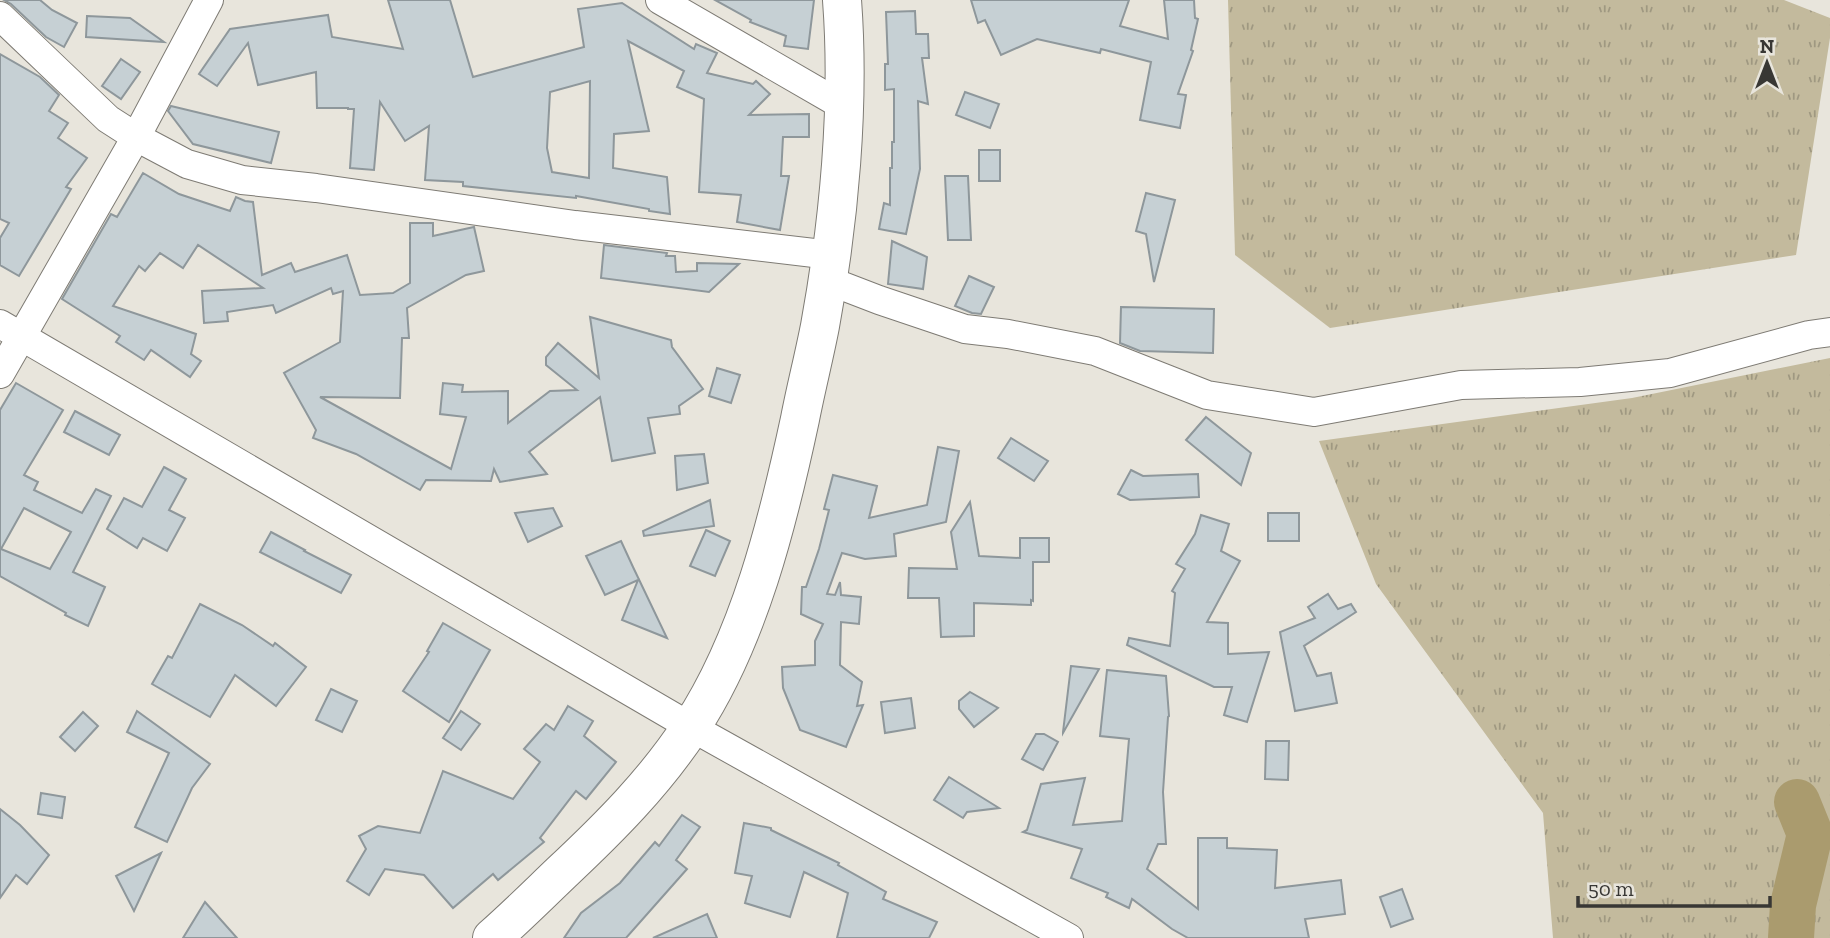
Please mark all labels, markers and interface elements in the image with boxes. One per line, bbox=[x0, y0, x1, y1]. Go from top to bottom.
north arrow bbox=[1732, 28, 1802, 98]
text: N bbox=[1760, 35, 1774, 58]
scale bar bbox=[1578, 864, 1770, 908]
text: 50 m bbox=[1588, 876, 1634, 901]

